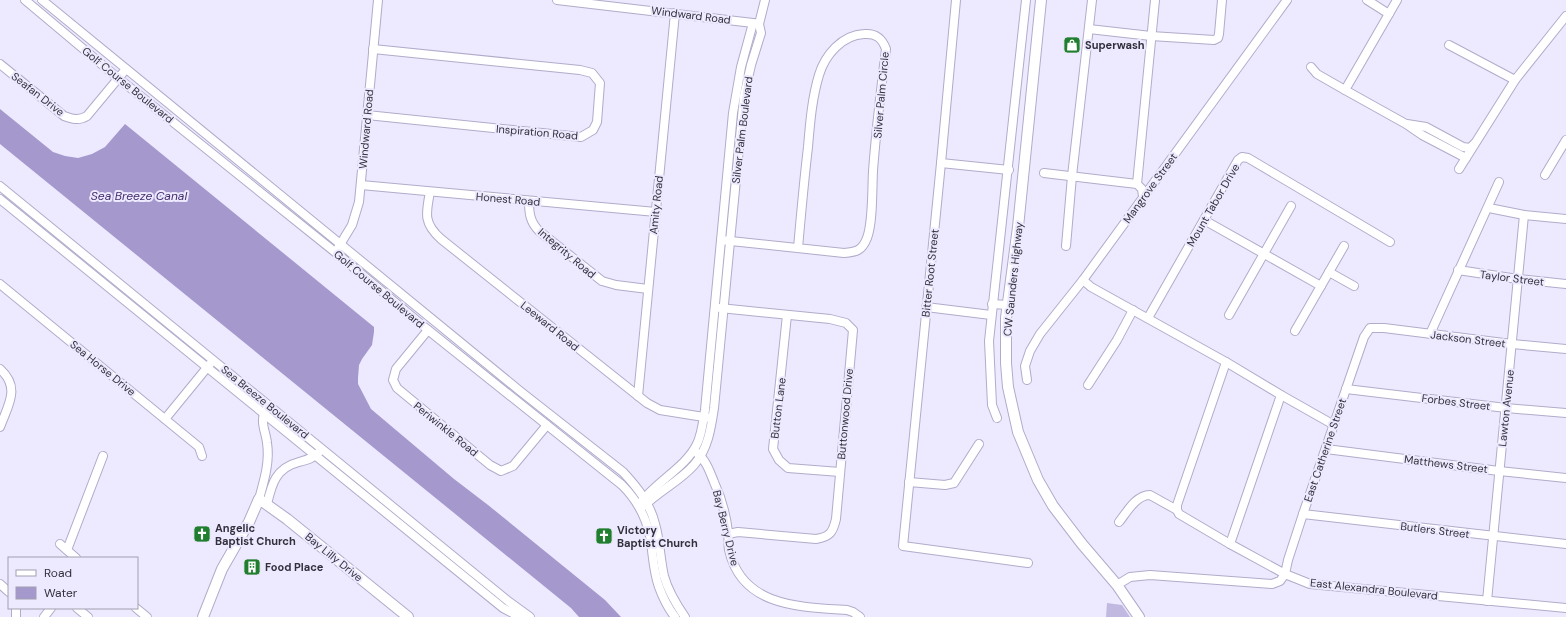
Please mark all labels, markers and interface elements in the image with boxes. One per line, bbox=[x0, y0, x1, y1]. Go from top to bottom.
street label: Windward Road bbox=[650, 3, 732, 27]
shop icon: Superwash bbox=[1062, 35, 1082, 55]
place label: Superwash bbox=[1085, 38, 1145, 52]
street label: Golf Course Boulevard bbox=[79, 44, 177, 126]
street label: Silver Palm Circle bbox=[870, 51, 892, 139]
street label: Seafan Drive bbox=[9, 69, 67, 119]
street label: Silver Palm Boulevard bbox=[728, 76, 756, 184]
street label: Windward Road bbox=[356, 88, 376, 169]
street label: Inspiration Road bbox=[495, 121, 579, 143]
street label: Mangrove Street bbox=[1120, 150, 1180, 226]
street label: Mount Tabor Drive bbox=[1184, 161, 1242, 249]
street label: Amity Road bbox=[646, 175, 666, 235]
water label: Sea Breeze Canal bbox=[91, 188, 187, 204]
street label: Honest Road bbox=[475, 189, 541, 209]
street label: CW Saunders Highway bbox=[1000, 221, 1026, 337]
street label: Integrity Road bbox=[535, 225, 599, 281]
street label: Bitter Root Street bbox=[918, 228, 942, 318]
street label: Golf Course Boulevard bbox=[331, 247, 427, 331]
street label: Taylor Street bbox=[1479, 267, 1545, 289]
street label: Leeward Road bbox=[518, 298, 582, 354]
street label: Jackson Street bbox=[1430, 327, 1506, 351]
street label: Sea Horse Drive bbox=[67, 337, 139, 399]
street label: Sea Breeze Boulevard bbox=[218, 362, 312, 442]
street label: Buttonwood Drive bbox=[834, 368, 856, 460]
street label: Lawton Avenue bbox=[1495, 369, 1517, 447]
street label: Button Lane bbox=[767, 377, 789, 439]
street label: Forbes Street bbox=[1421, 391, 1491, 413]
street label: East Catherine Street bbox=[1301, 396, 1349, 504]
street label: Periwinkle Road bbox=[411, 399, 481, 459]
street label: Matthews Street bbox=[1403, 452, 1489, 476]
street label: Bay Berry Drive bbox=[710, 489, 742, 567]
street label: Butlers Street bbox=[1400, 519, 1470, 541]
place label: Angelic Baptist Church bbox=[215, 521, 296, 548]
place label: Victory Baptist Church bbox=[617, 523, 698, 550]
church icon: Angelic Baptist Church bbox=[192, 524, 212, 544]
church icon: Victory Baptist Church bbox=[594, 526, 614, 546]
street label: Bay Lilly Drive bbox=[302, 530, 366, 584]
legend bbox=[8, 557, 138, 609]
building icon: Food Place bbox=[242, 557, 262, 577]
place label: Food Place bbox=[265, 560, 324, 574]
text: Road bbox=[44, 565, 72, 581]
street label: East Alexandra Boulevard bbox=[1309, 575, 1439, 603]
text: Water bbox=[44, 585, 78, 601]

